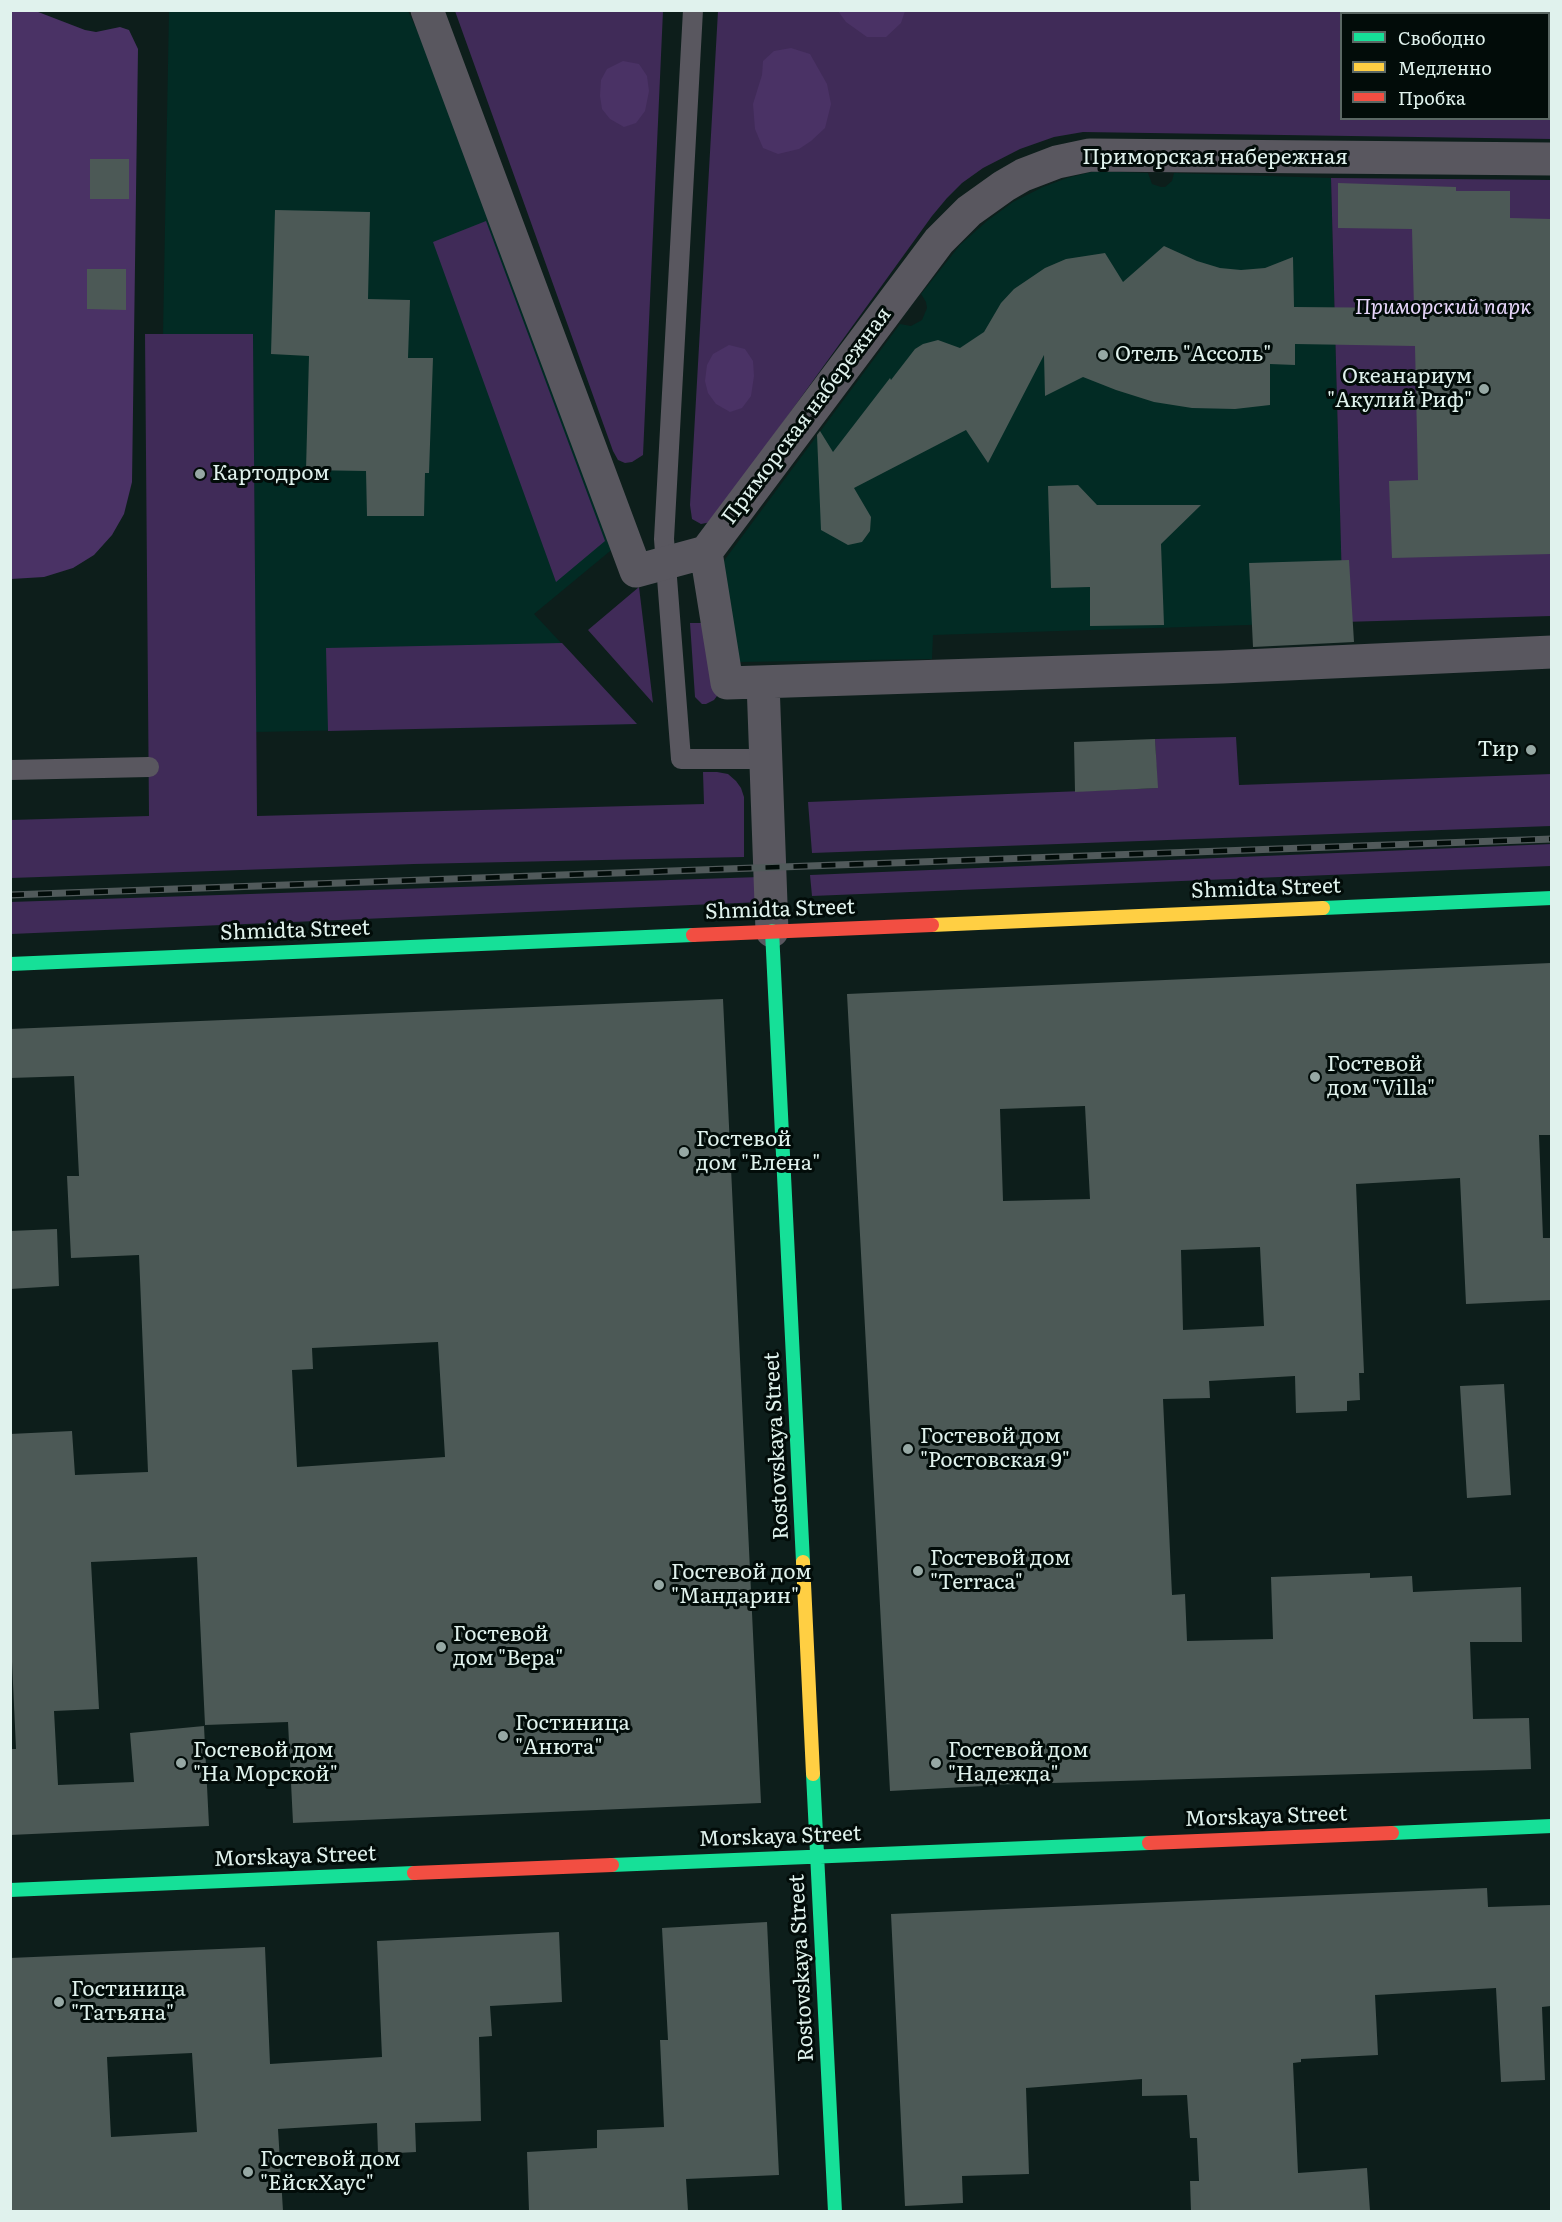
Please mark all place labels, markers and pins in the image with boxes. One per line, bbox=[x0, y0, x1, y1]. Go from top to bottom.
place label: Отель "Ассоль" bbox=[1115, 342, 1271, 368]
marker: Отель "Ассоль" bbox=[1096, 348, 1110, 362]
place label: Океанариум "Акулий Риф" bbox=[1327, 364, 1472, 414]
marker: Океанариум "Акулий Риф" bbox=[1477, 382, 1491, 396]
place label: Картодром bbox=[212, 461, 330, 487]
marker: Картодром bbox=[193, 467, 207, 481]
place label: Тир bbox=[1477, 737, 1519, 763]
marker: Тир bbox=[1524, 743, 1538, 757]
place label: Гостевой дом "Villa" bbox=[1327, 1052, 1435, 1102]
marker: Гостевой дом "Villa" bbox=[1308, 1070, 1322, 1084]
place label: Гостевой дом "Елена" bbox=[696, 1127, 820, 1177]
marker: Гостевой дом "Елена" bbox=[677, 1145, 691, 1159]
place label: Гостевой дом "Ростовская 9" bbox=[920, 1424, 1070, 1474]
marker: Гостевой дом "Ростовская 9" bbox=[901, 1442, 915, 1456]
place label: Гостевой дом "Terraca" bbox=[930, 1546, 1071, 1596]
place label: Гостевой дом "Мандарин" bbox=[671, 1560, 812, 1610]
marker: Гостевой дом "Terraca" bbox=[911, 1564, 925, 1578]
marker: Гостевой дом "Мандарин" bbox=[652, 1578, 666, 1592]
place label: Гостевой дом "Вера" bbox=[453, 1622, 563, 1672]
marker: Гостевой дом "Вера" bbox=[434, 1640, 448, 1654]
place label: Гостиница "Анюта" bbox=[515, 1711, 630, 1761]
marker: Гостиница "Анюта" bbox=[496, 1729, 510, 1743]
place label: Гостевой дом "На Морской" bbox=[193, 1738, 338, 1788]
place label: Гостевой дом "Надежда" bbox=[948, 1738, 1089, 1788]
marker: Гостевой дом "На Морской" bbox=[174, 1756, 188, 1770]
marker: Гостевой дом "Надежда" bbox=[929, 1756, 943, 1770]
place label: Гостиница "Татьяна" bbox=[71, 1977, 186, 2027]
marker: Гостиница "Татьяна" bbox=[52, 1995, 66, 2009]
place label: Гостевой дом "ЕйскХаус" bbox=[260, 2147, 401, 2197]
marker: Гостевой дом "ЕйскХаус" bbox=[241, 2165, 255, 2179]

